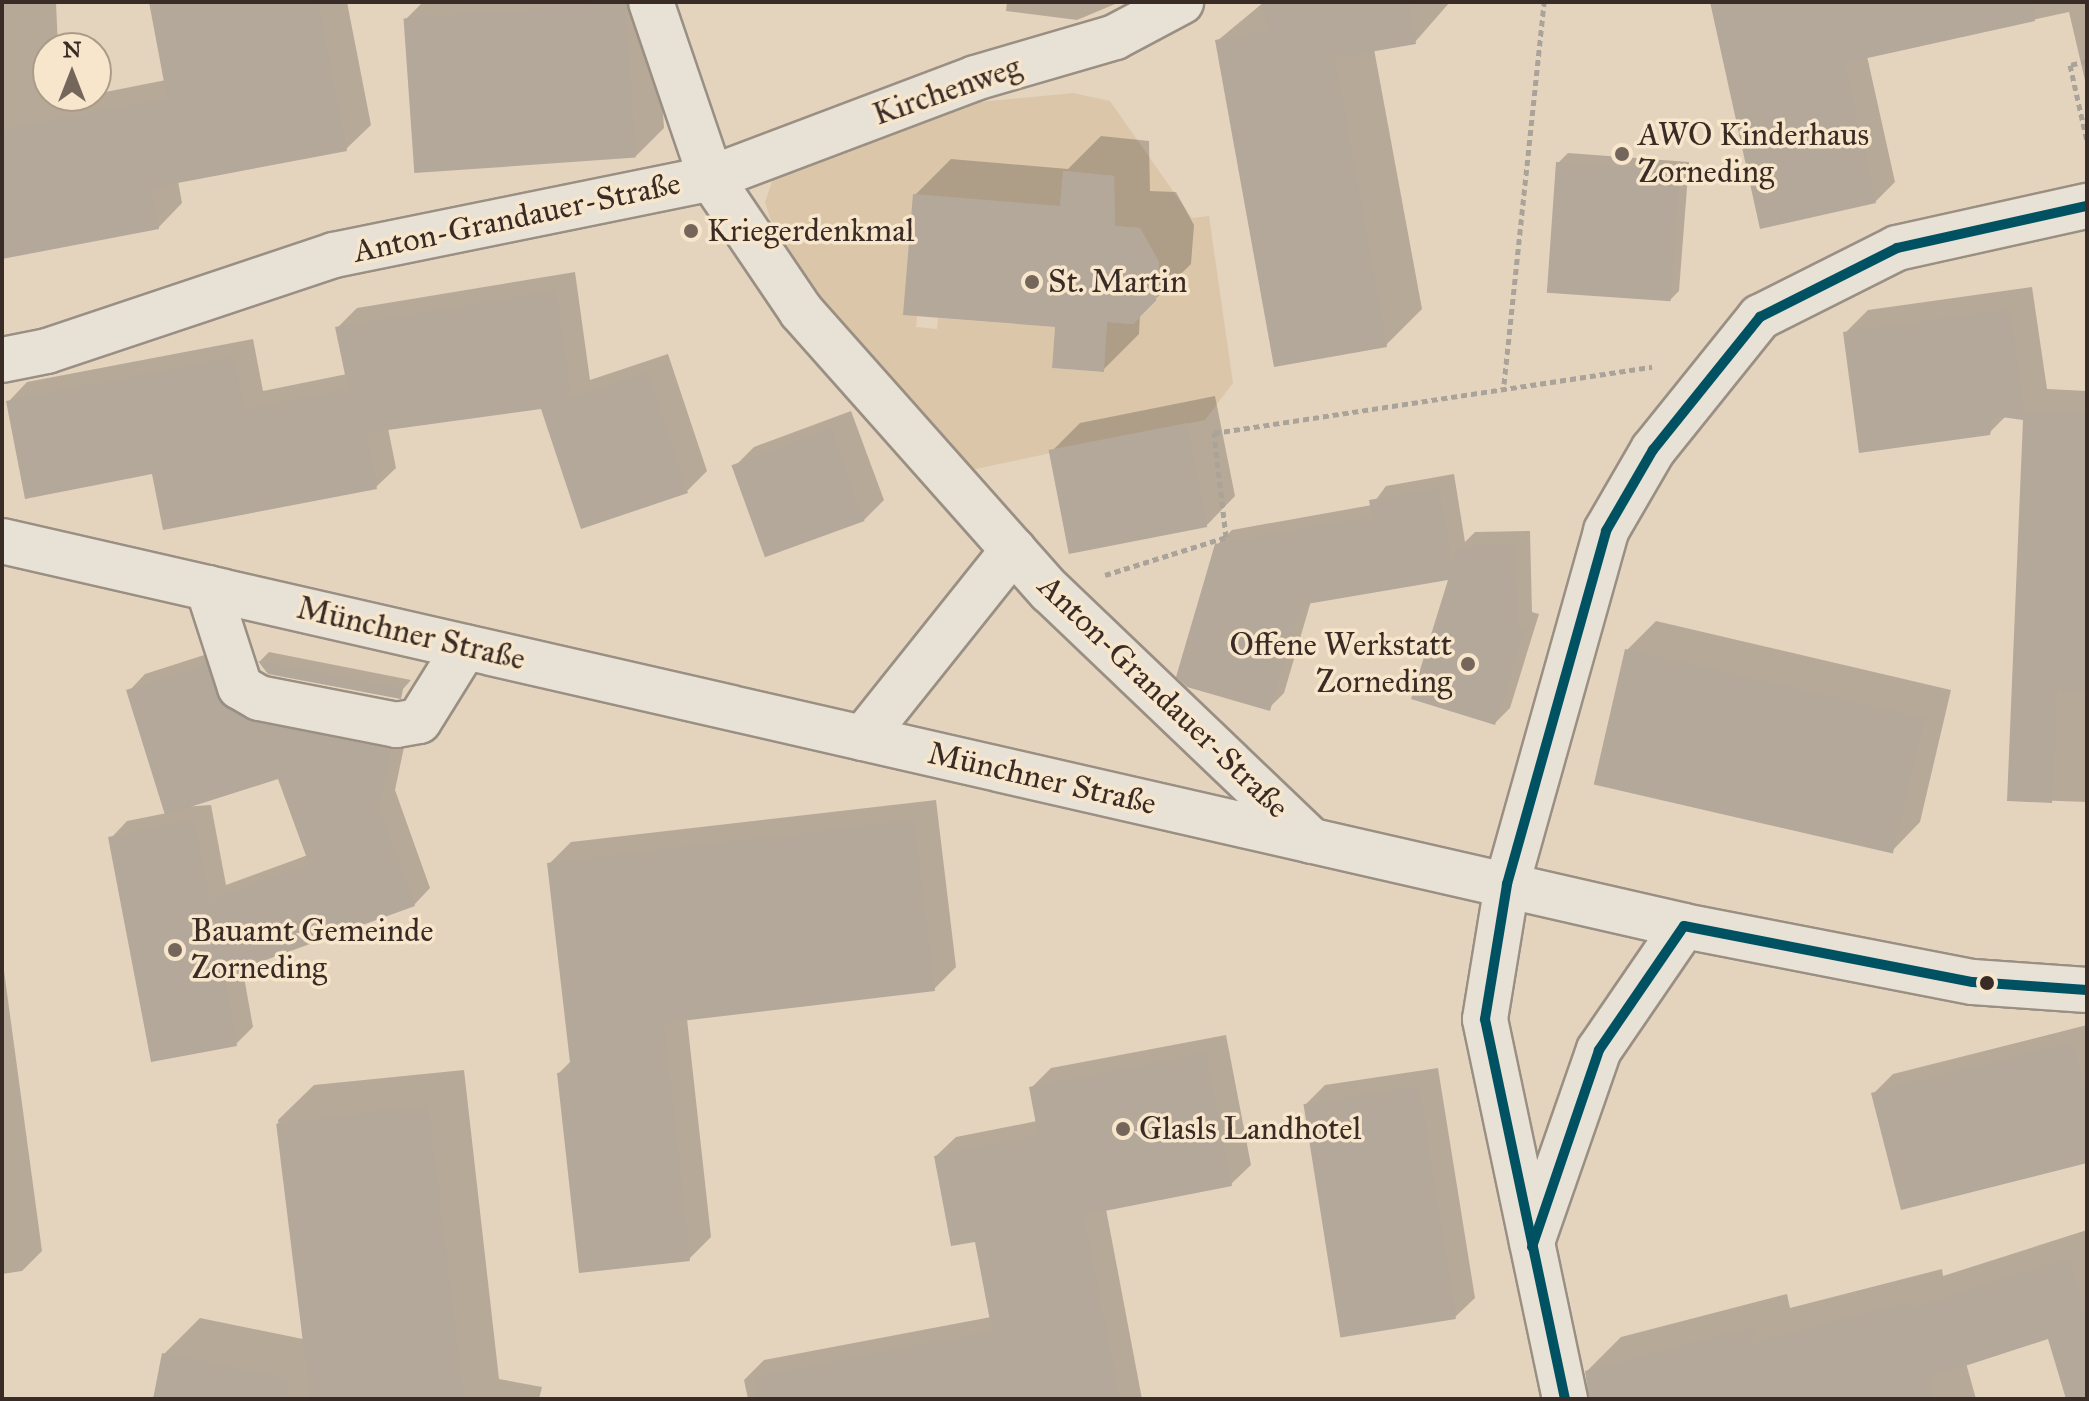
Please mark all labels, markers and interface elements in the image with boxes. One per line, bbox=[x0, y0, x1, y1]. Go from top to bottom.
north arrow bbox=[32, 32, 112, 112]
text: N bbox=[63, 36, 81, 63]
street label: Kirchenweg bbox=[868, 48, 1026, 134]
place label: AWO Kinderhaus Zorneding bbox=[1638, 117, 1869, 192]
marker: AWO Kinderhaus Zorneding bbox=[1613, 145, 1631, 163]
street label: Anton-Grandauer-Straße bbox=[350, 165, 684, 271]
place label: Kriegerdenkmal bbox=[707, 212, 914, 250]
marker: Kriegerdenkmal bbox=[682, 222, 700, 240]
place label: St. Martin bbox=[1048, 263, 1187, 301]
marker: St. Martin bbox=[1023, 273, 1041, 291]
street label: Anton-Grandauer-Straße bbox=[1030, 567, 1296, 827]
street label: Münchner Straße bbox=[293, 589, 529, 679]
place label: Offene Werkstatt Zorneding bbox=[1229, 627, 1452, 702]
marker: Offene Werkstatt Zorneding bbox=[1459, 655, 1477, 673]
street label: Münchner Straße bbox=[924, 734, 1160, 824]
place label: Bauamt Gemeinde Zorneding bbox=[191, 913, 433, 988]
marker: Bauamt Gemeinde Zorneding bbox=[166, 941, 184, 959]
unlabelled marker bbox=[1979, 975, 1995, 991]
place label: Glasls Landhotel bbox=[1139, 1110, 1361, 1148]
marker: Glasls Landhotel bbox=[1114, 1120, 1132, 1138]

